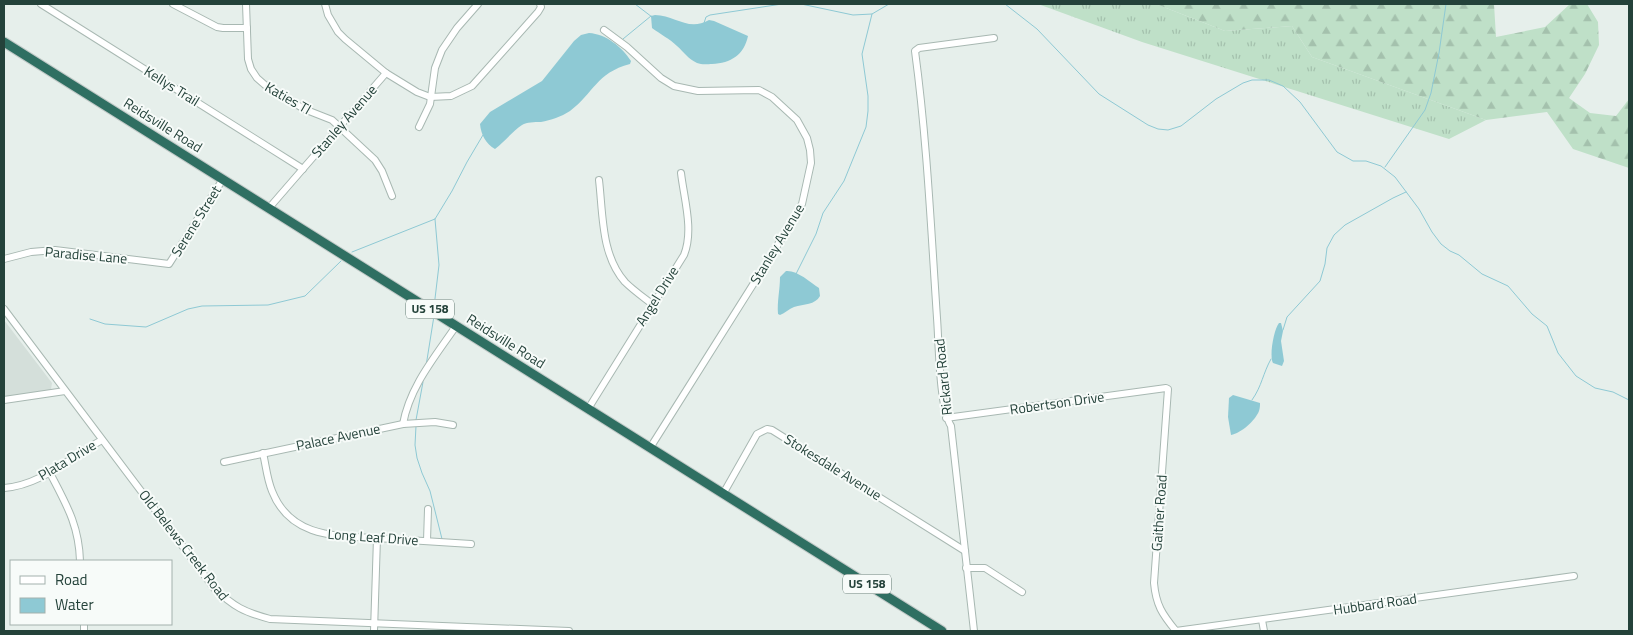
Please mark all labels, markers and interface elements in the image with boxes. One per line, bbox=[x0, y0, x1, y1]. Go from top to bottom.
street label: Kellys Trail bbox=[140, 60, 204, 111]
street label: Katies Tl bbox=[261, 76, 315, 119]
street label: Stanley Avenue bbox=[306, 80, 381, 162]
street label: Reidsville Road bbox=[120, 92, 207, 157]
street label: Serene Street bbox=[165, 181, 226, 260]
street label: Stanley Avenue bbox=[744, 199, 809, 288]
street label: Paradise Lane bbox=[44, 240, 128, 269]
street label: Angel Drive bbox=[630, 262, 683, 330]
road number: US 158 bbox=[406, 300, 454, 318]
street label: Reidsville Road bbox=[463, 308, 550, 373]
street label: Rickard Road bbox=[928, 338, 957, 416]
street label: Robertson Drive bbox=[1008, 385, 1106, 420]
street label: Palace Avenue bbox=[294, 417, 382, 456]
street label: Stokesdale Avenue bbox=[780, 428, 886, 505]
street label: Plata Drive bbox=[34, 434, 100, 485]
street label: Gaither Road bbox=[1145, 474, 1172, 552]
street label: Old Belews Creek Road bbox=[134, 485, 234, 605]
street label: Long Leaf Drive bbox=[327, 523, 419, 550]
legend bbox=[10, 560, 172, 625]
text: Road bbox=[55, 568, 87, 591]
road number: US 158 bbox=[843, 574, 891, 594]
street label: Hubbard Road bbox=[1332, 587, 1418, 620]
text: Water bbox=[55, 593, 94, 616]

